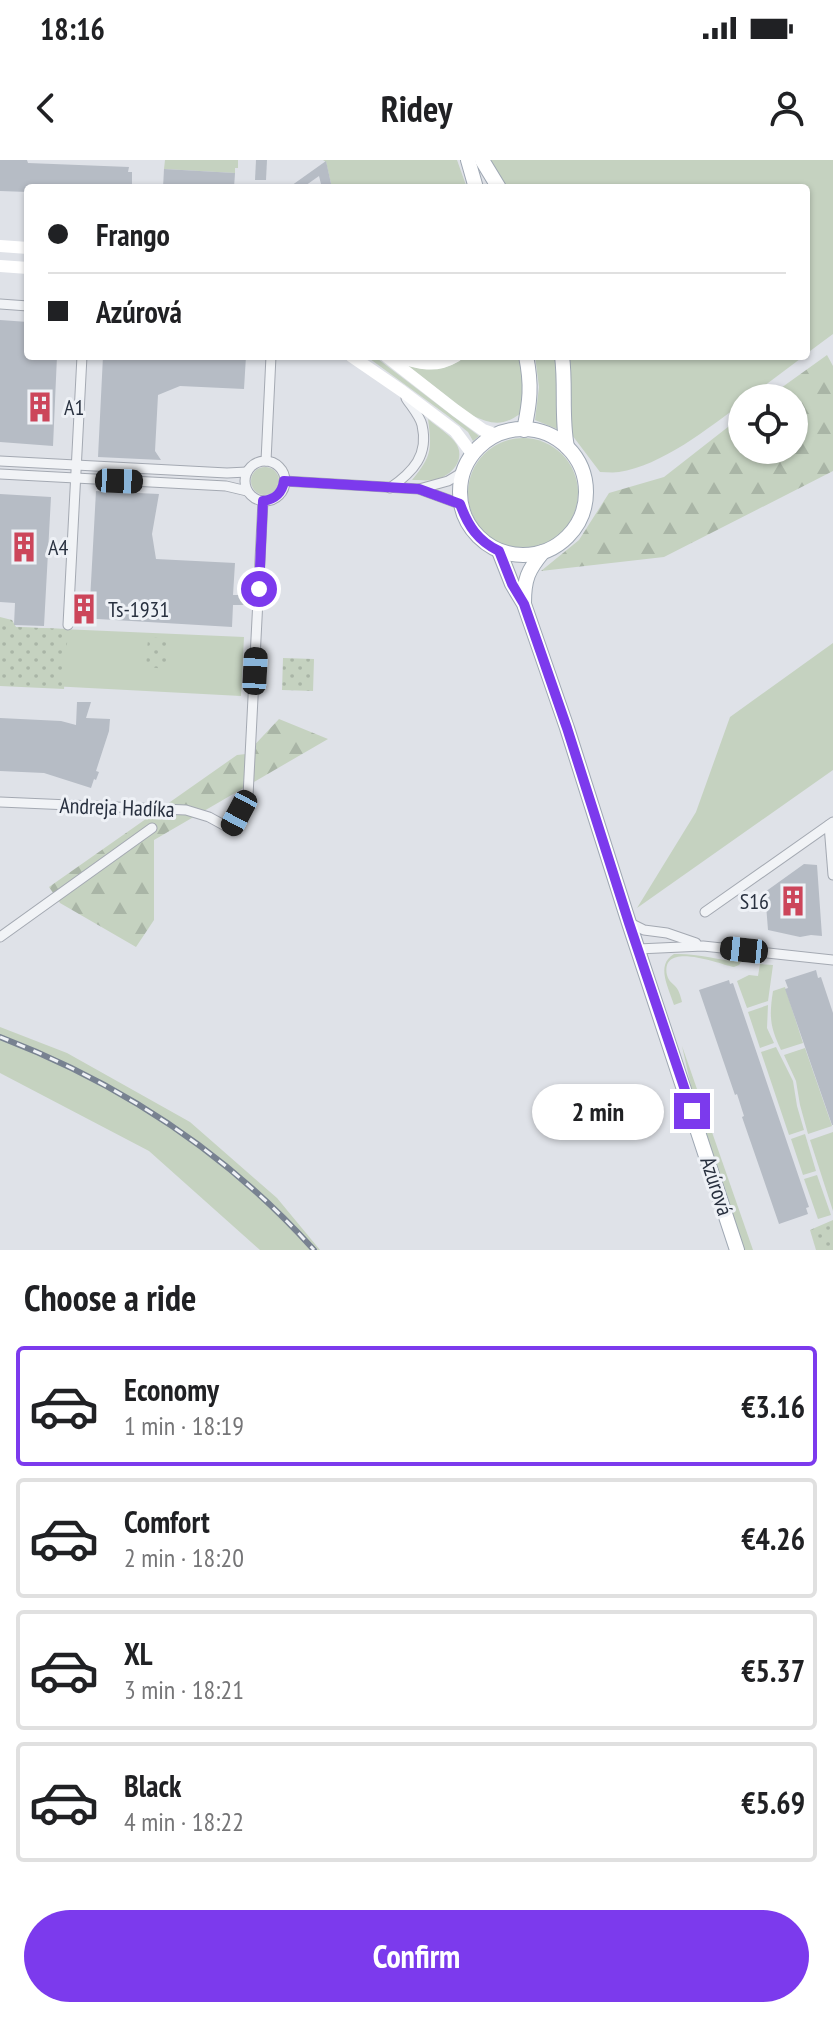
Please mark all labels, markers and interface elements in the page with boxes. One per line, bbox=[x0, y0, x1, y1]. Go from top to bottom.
text: 18:16 bbox=[40, 9, 105, 48]
text: Ridey bbox=[381, 85, 452, 132]
icon: back bbox=[24, 86, 68, 130]
icon: person bbox=[765, 86, 809, 130]
text: Frango bbox=[96, 215, 170, 254]
text: Azúrová bbox=[96, 292, 182, 331]
map controls bbox=[728, 384, 808, 464]
button: locate bbox=[728, 384, 808, 464]
building icon: A1 bbox=[23, 390, 57, 424]
place label: A1 bbox=[64, 393, 84, 421]
car bbox=[95, 468, 143, 494]
building icon: A4 bbox=[7, 530, 41, 564]
place label: A4 bbox=[48, 533, 68, 561]
route start bbox=[241, 571, 277, 607]
building icon: Ts-1931 bbox=[67, 592, 101, 626]
place label: Ts-1931 bbox=[108, 595, 169, 623]
car bbox=[242, 646, 268, 696]
car bbox=[217, 786, 261, 840]
street label: Andreja Hadíka bbox=[59, 791, 175, 823]
building icon: S16 bbox=[776, 884, 810, 918]
place label: S16 bbox=[740, 887, 769, 915]
car bbox=[719, 936, 769, 964]
callout: 2 min bbox=[532, 1083, 664, 1139]
route end bbox=[674, 1093, 710, 1129]
text: 2 min bbox=[572, 1095, 624, 1128]
street label: Azúrová bbox=[694, 1153, 740, 1219]
text: Choose a ride bbox=[24, 1274, 196, 1321]
icon: car bbox=[28, 1370, 100, 1442]
text: Economy bbox=[124, 1370, 219, 1409]
text: €3.16 bbox=[741, 1387, 805, 1426]
text: 1 min · 18:19 bbox=[124, 1409, 244, 1442]
icon: car bbox=[28, 1502, 100, 1574]
text: Comfort bbox=[124, 1502, 210, 1541]
text: €4.26 bbox=[741, 1519, 805, 1558]
text: 2 min · 18:20 bbox=[124, 1541, 244, 1574]
icon: car bbox=[28, 1634, 100, 1706]
text: XL bbox=[124, 1634, 153, 1673]
text: €5.37 bbox=[741, 1651, 805, 1690]
text: 3 min · 18:21 bbox=[124, 1673, 244, 1706]
icon: car bbox=[28, 1766, 100, 1838]
text: Black bbox=[124, 1766, 181, 1805]
text: €5.69 bbox=[741, 1783, 805, 1822]
text: 4 min · 18:22 bbox=[124, 1805, 244, 1838]
button: Confirm bbox=[24, 1910, 809, 2002]

